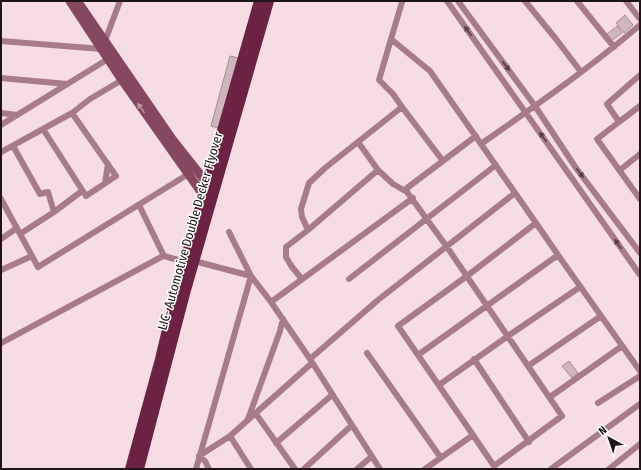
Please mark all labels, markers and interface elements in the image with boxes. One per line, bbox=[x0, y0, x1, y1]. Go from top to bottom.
one-way arrow bbox=[464, 26, 472, 36]
one-way arrow bbox=[502, 61, 510, 72]
one-way arrow bbox=[137, 103, 145, 113]
street label: LIC- Automotive Double Decker Flyover bbox=[154, 130, 226, 332]
one-way arrow bbox=[539, 132, 547, 143]
one-way arrow bbox=[576, 168, 584, 178]
one-way arrow bbox=[614, 238, 622, 249]
north arrow bbox=[589, 418, 629, 458]
text: N bbox=[596, 424, 610, 438]

